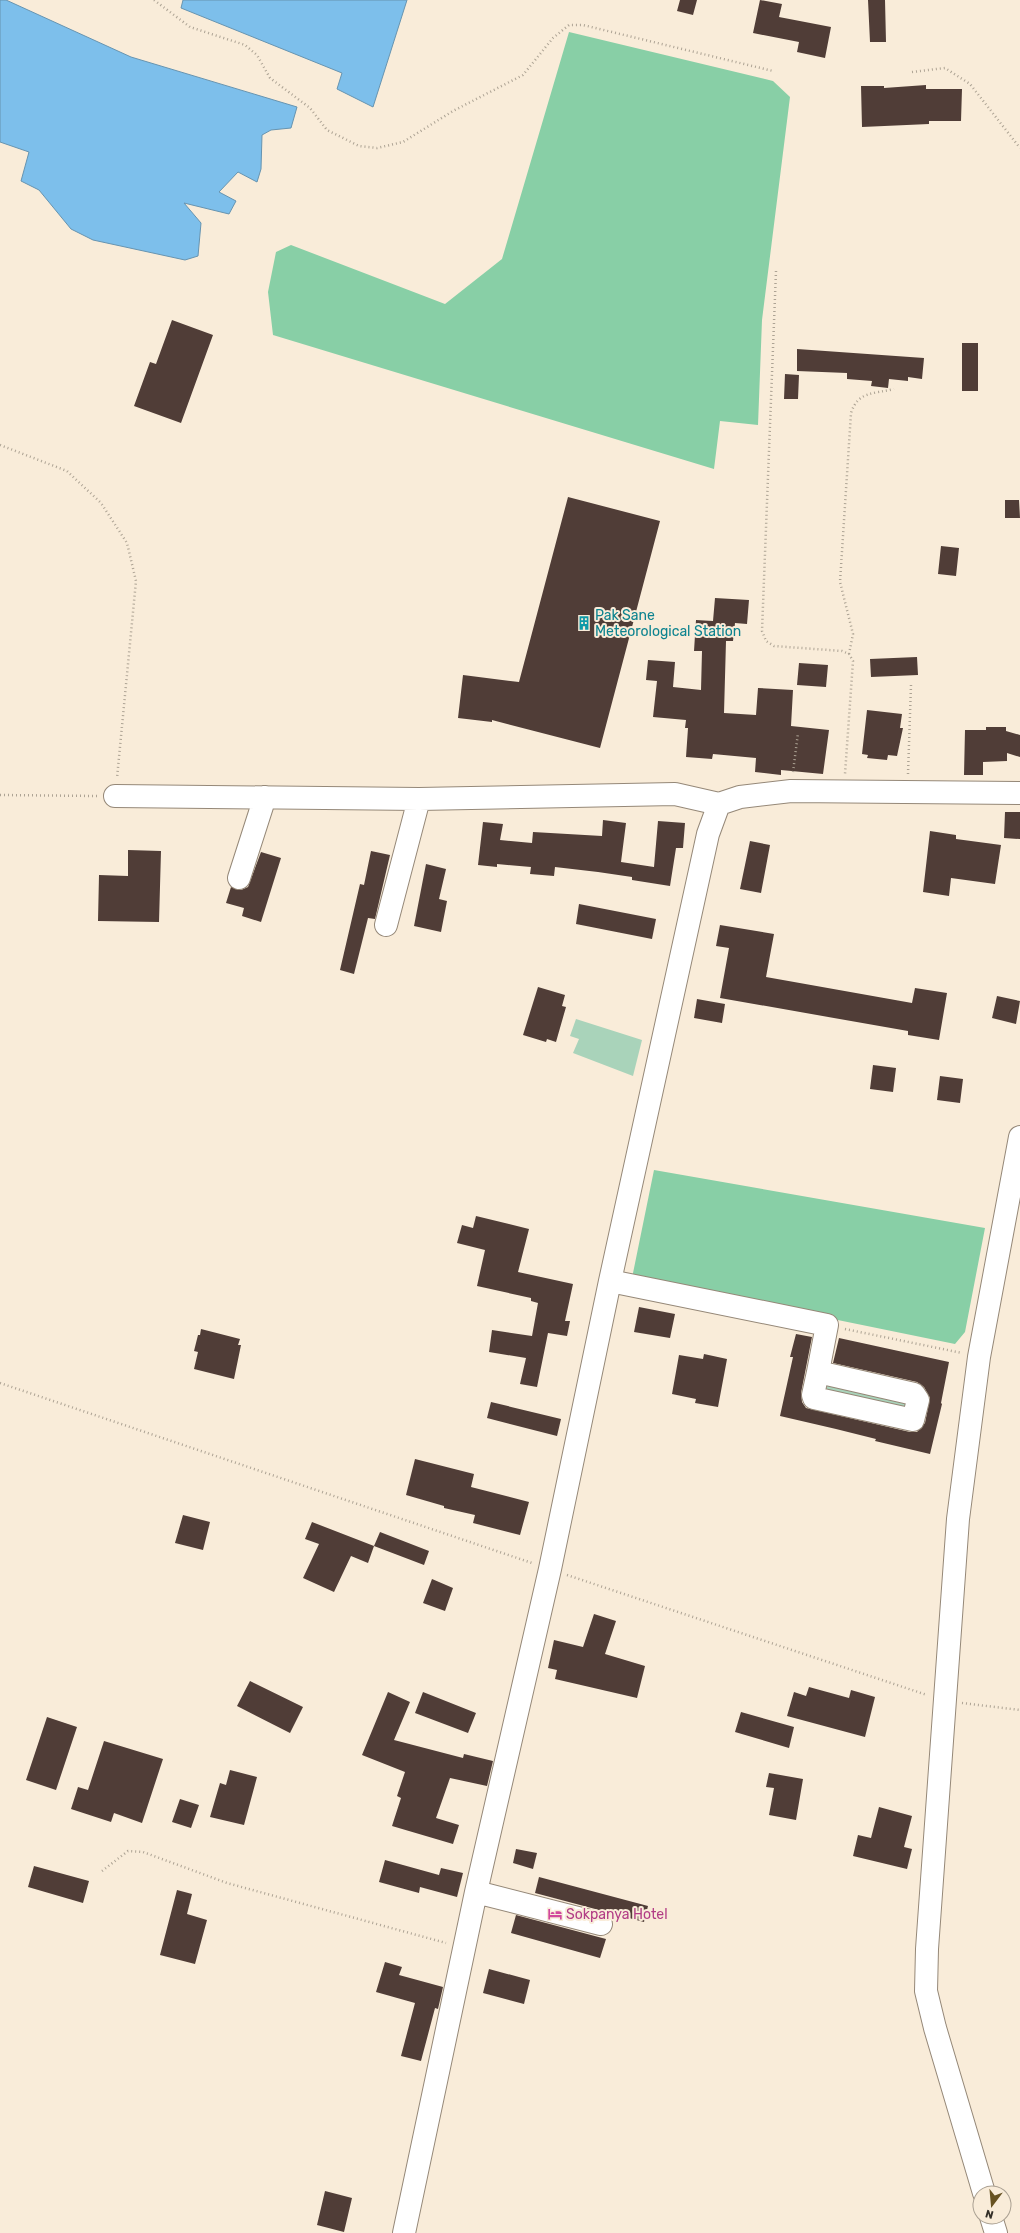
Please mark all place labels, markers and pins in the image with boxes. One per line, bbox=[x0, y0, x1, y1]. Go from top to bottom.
place label: Pak Sane Meteorological Station bbox=[595, 607, 741, 640]
building icon: Pak Sane Meteorological Station bbox=[576, 615, 592, 631]
hotel icon: Sokpanya Hotel bbox=[547, 1906, 563, 1922]
place label: Sokpanya Hotel bbox=[566, 1906, 668, 1923]

